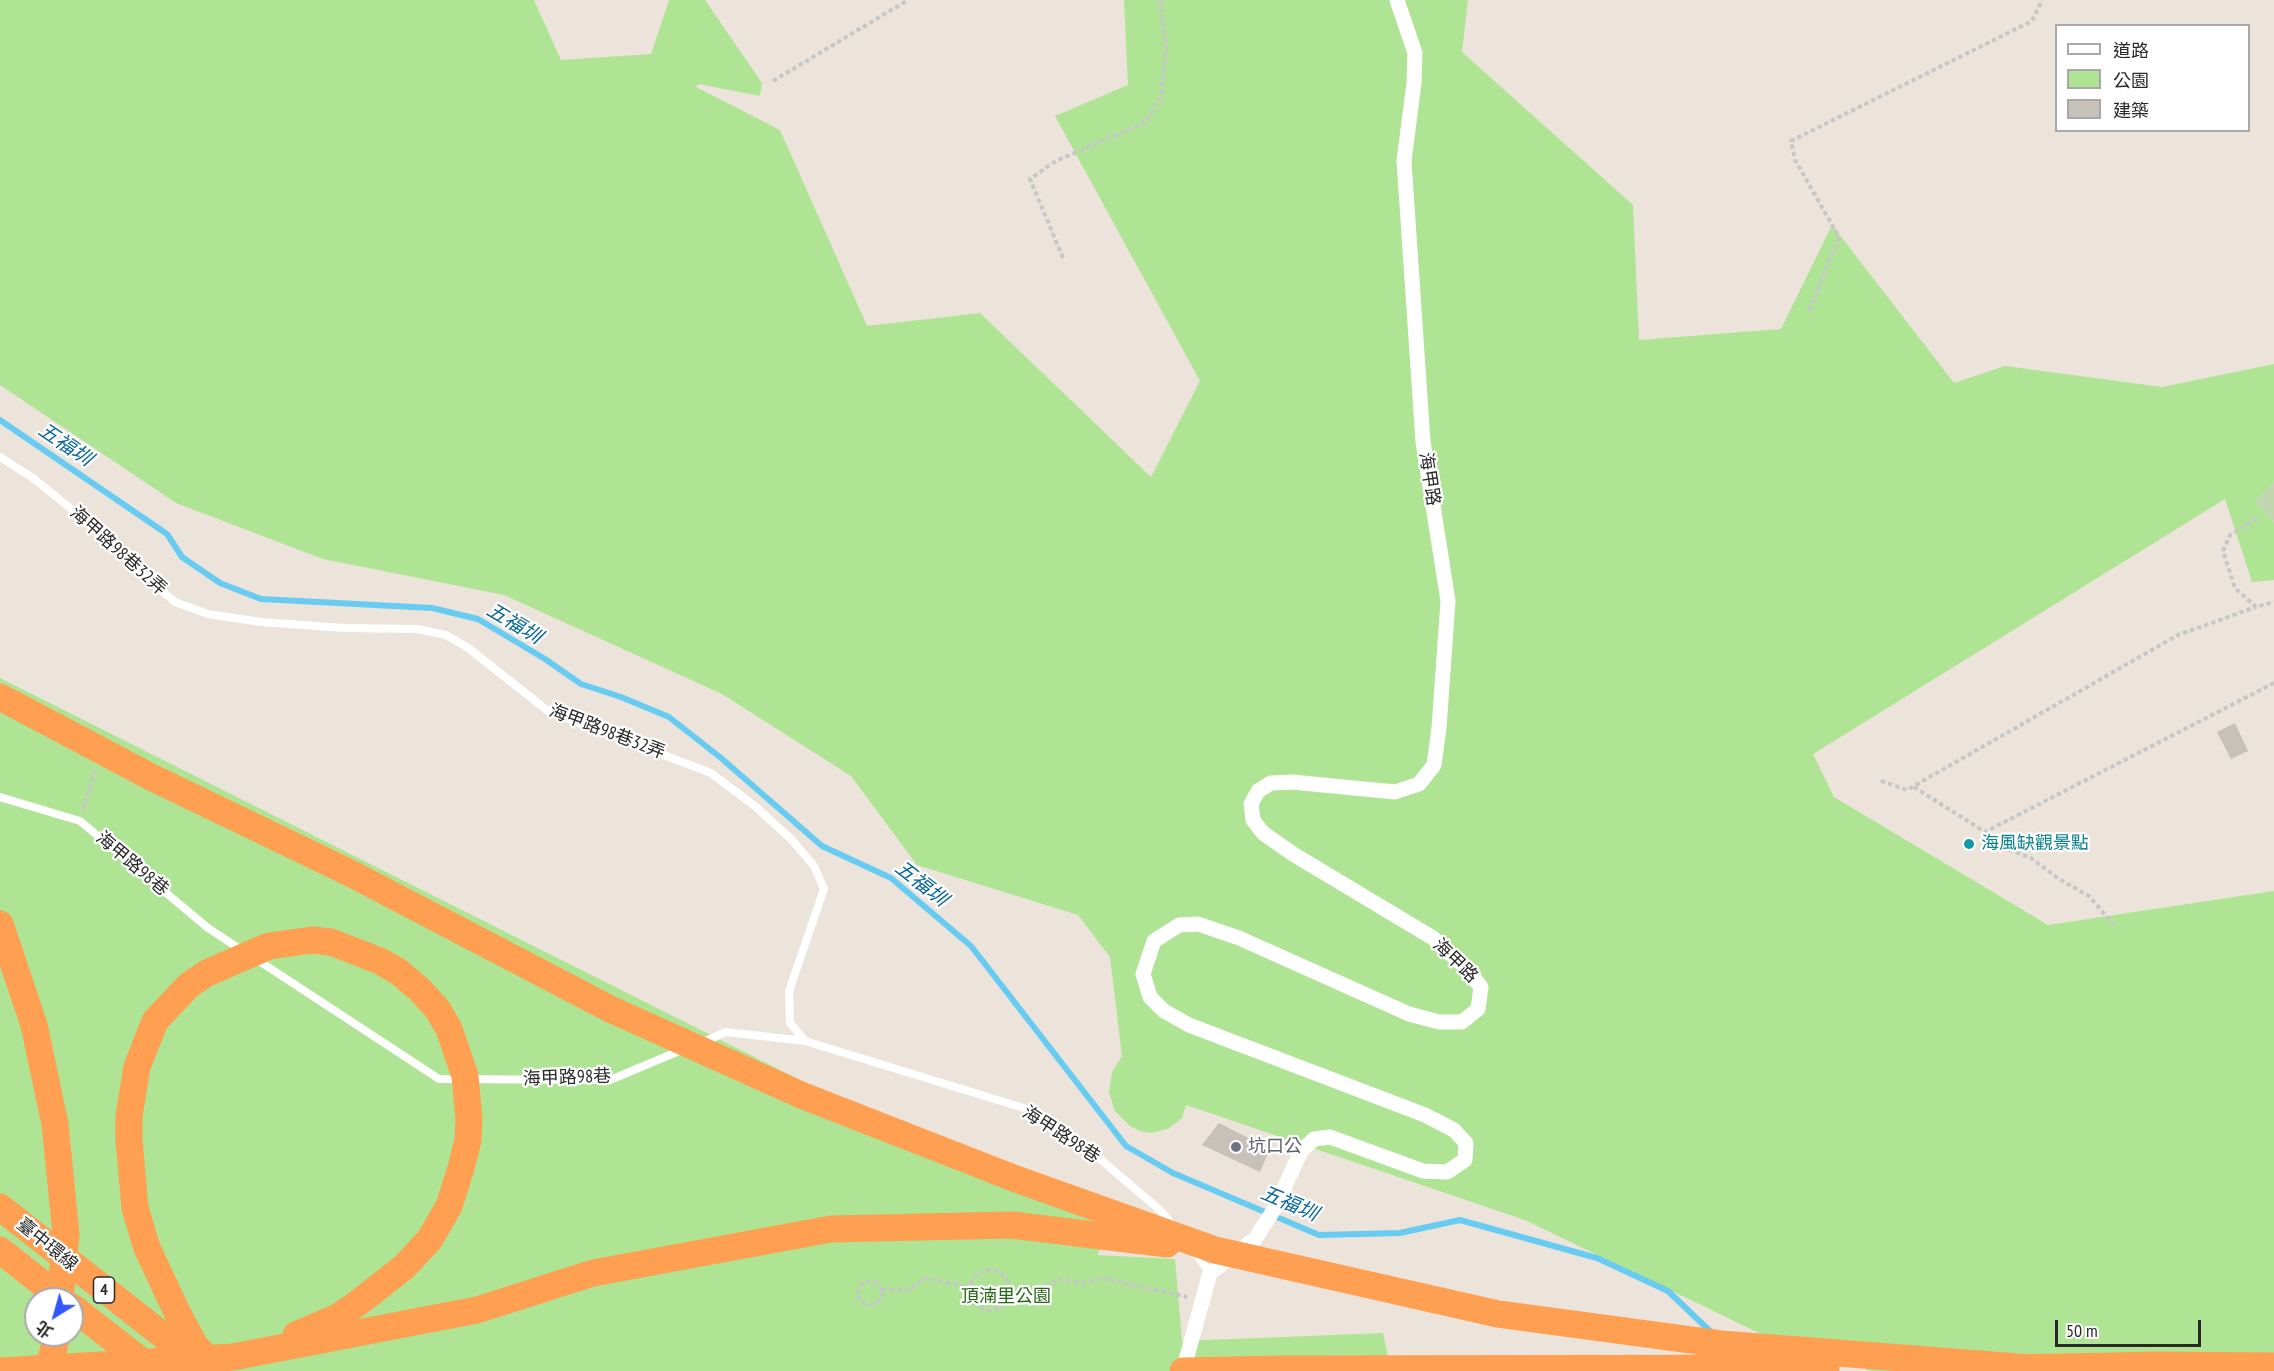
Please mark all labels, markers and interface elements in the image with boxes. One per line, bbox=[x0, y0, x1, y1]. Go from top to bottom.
legend bbox=[2055, 24, 2250, 132]
text: 道路 bbox=[2113, 39, 2149, 62]
text: 公園 bbox=[2113, 69, 2149, 92]
text: 建築 bbox=[2113, 99, 2149, 122]
water label: 五福圳 bbox=[33, 418, 97, 472]
street label: 海甲路 bbox=[1414, 451, 1444, 507]
street label: 海甲路98巷32弄 bbox=[65, 502, 171, 600]
water label: 五福圳 bbox=[482, 598, 546, 650]
street label: 海甲路98巷32弄 bbox=[546, 700, 668, 764]
street label: 海甲路98巷 bbox=[91, 827, 173, 901]
place label: 海風缺觀景點 bbox=[1981, 833, 2089, 855]
marker: 海風缺觀景點 bbox=[1962, 837, 1976, 851]
water label: 五福圳 bbox=[890, 856, 952, 912]
street label: 海甲路 bbox=[1428, 934, 1482, 988]
street label: 海甲路98巷 bbox=[523, 1066, 611, 1090]
street label: 海甲路98巷 bbox=[1018, 1102, 1104, 1168]
place label: 坑口公 bbox=[1248, 1136, 1302, 1158]
marker: 坑口公 bbox=[1229, 1140, 1243, 1154]
water label: 五福圳 bbox=[1257, 1181, 1321, 1227]
street label: 臺中環線 bbox=[12, 1214, 82, 1276]
road number: 4 bbox=[94, 1277, 114, 1303]
park label: 頂湳里公園 bbox=[961, 1286, 1051, 1308]
north arrow bbox=[24, 1287, 84, 1347]
scale bar bbox=[2058, 1308, 2204, 1346]
text: 北 bbox=[32, 1317, 57, 1343]
text: 50 m bbox=[2066, 1319, 2098, 1342]

